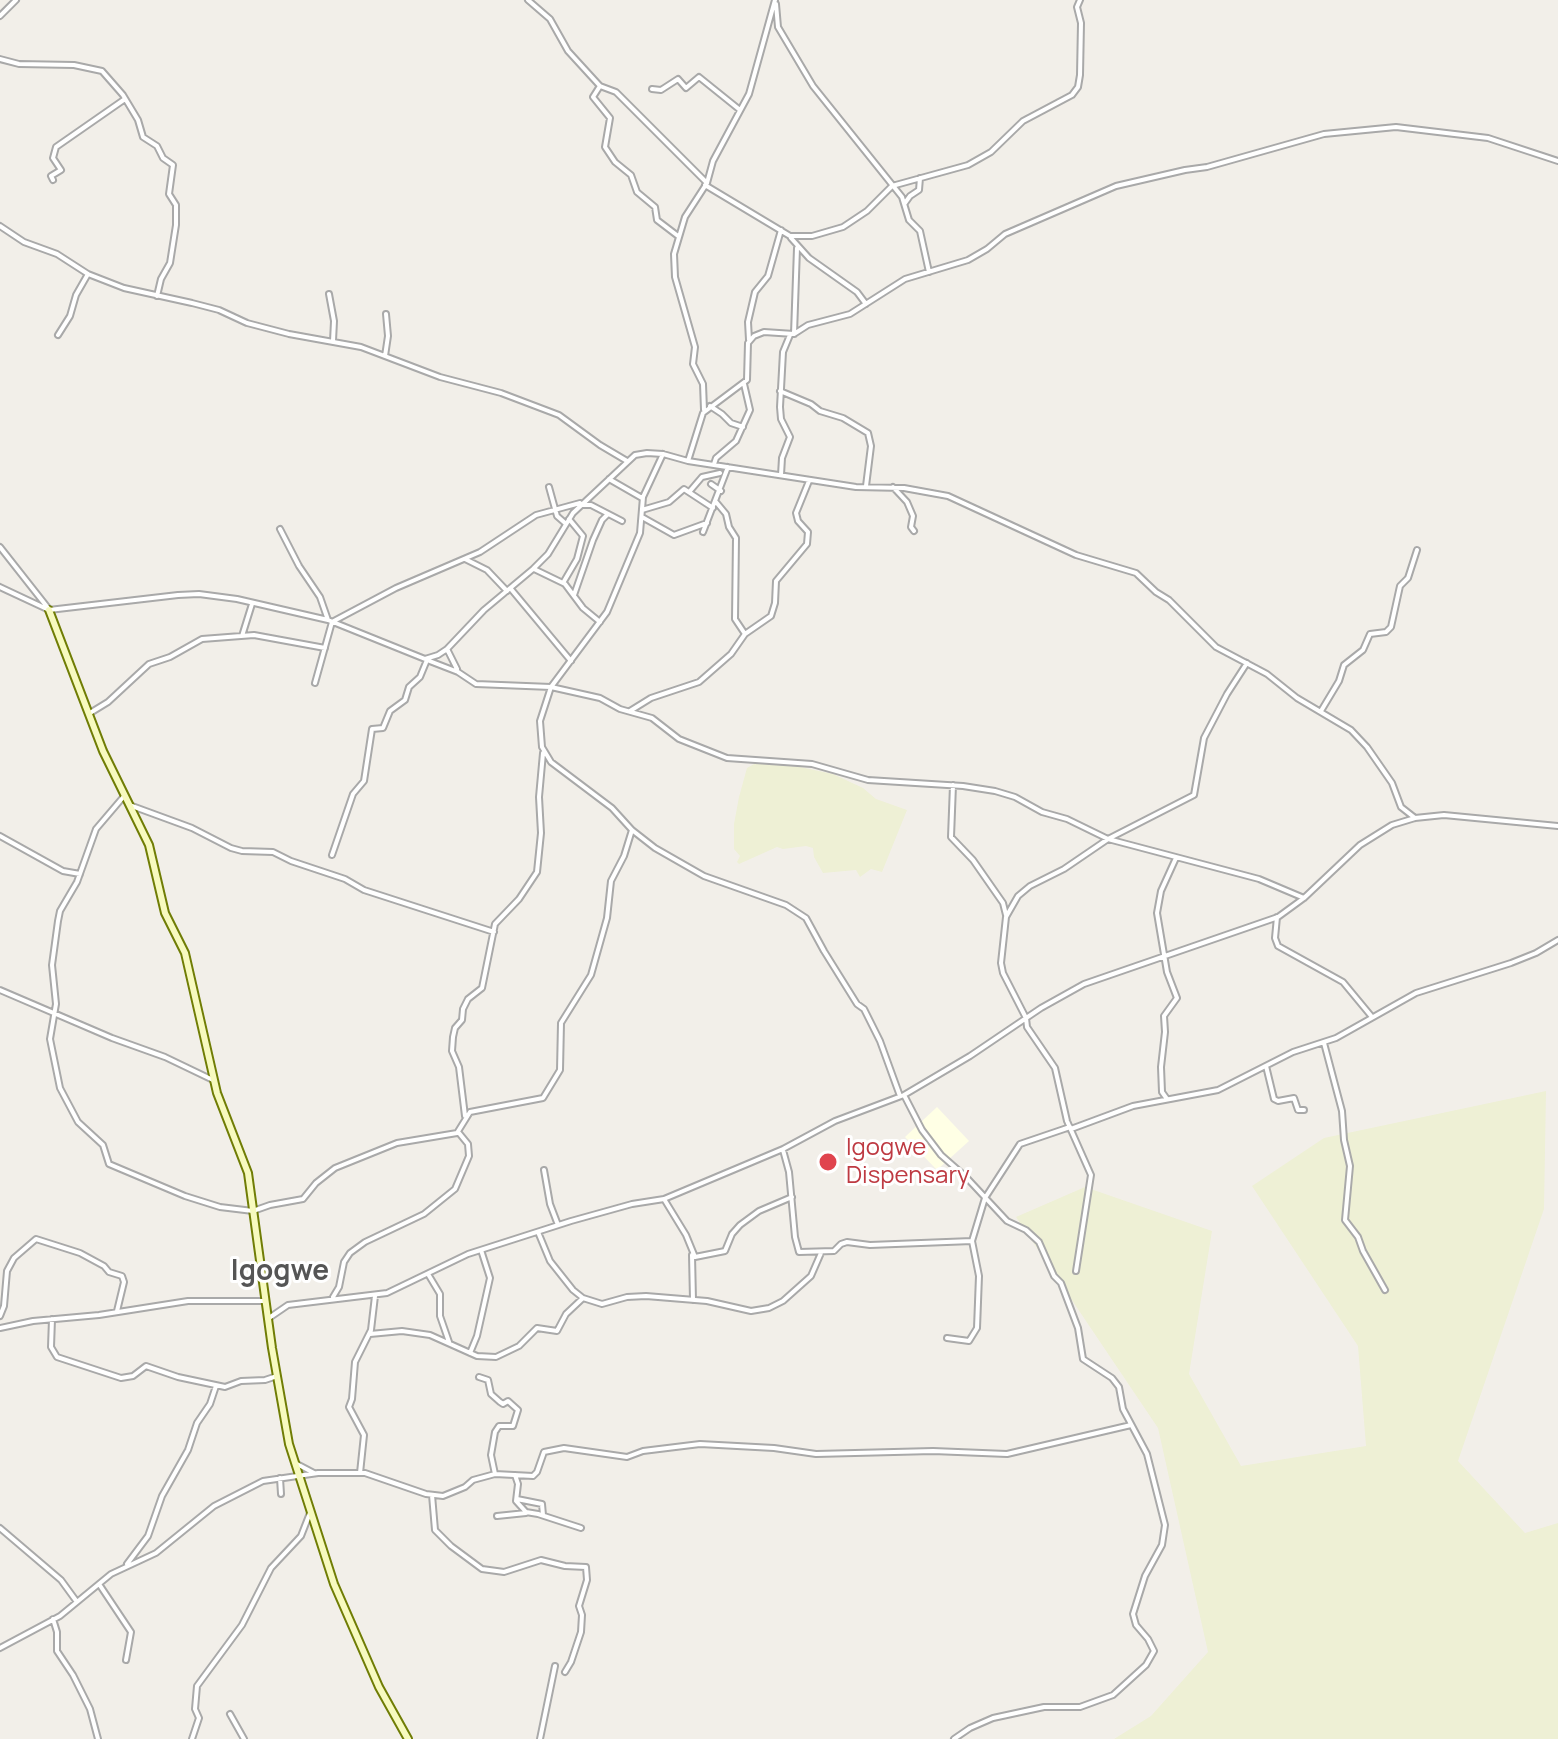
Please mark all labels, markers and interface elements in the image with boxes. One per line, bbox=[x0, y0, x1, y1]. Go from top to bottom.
place label: Igogwe Dispensary bbox=[846, 1134, 970, 1190]
marker: Igogwe Dispensary bbox=[817, 1151, 839, 1173]
district label: Igogwe bbox=[231, 1255, 329, 1289]

